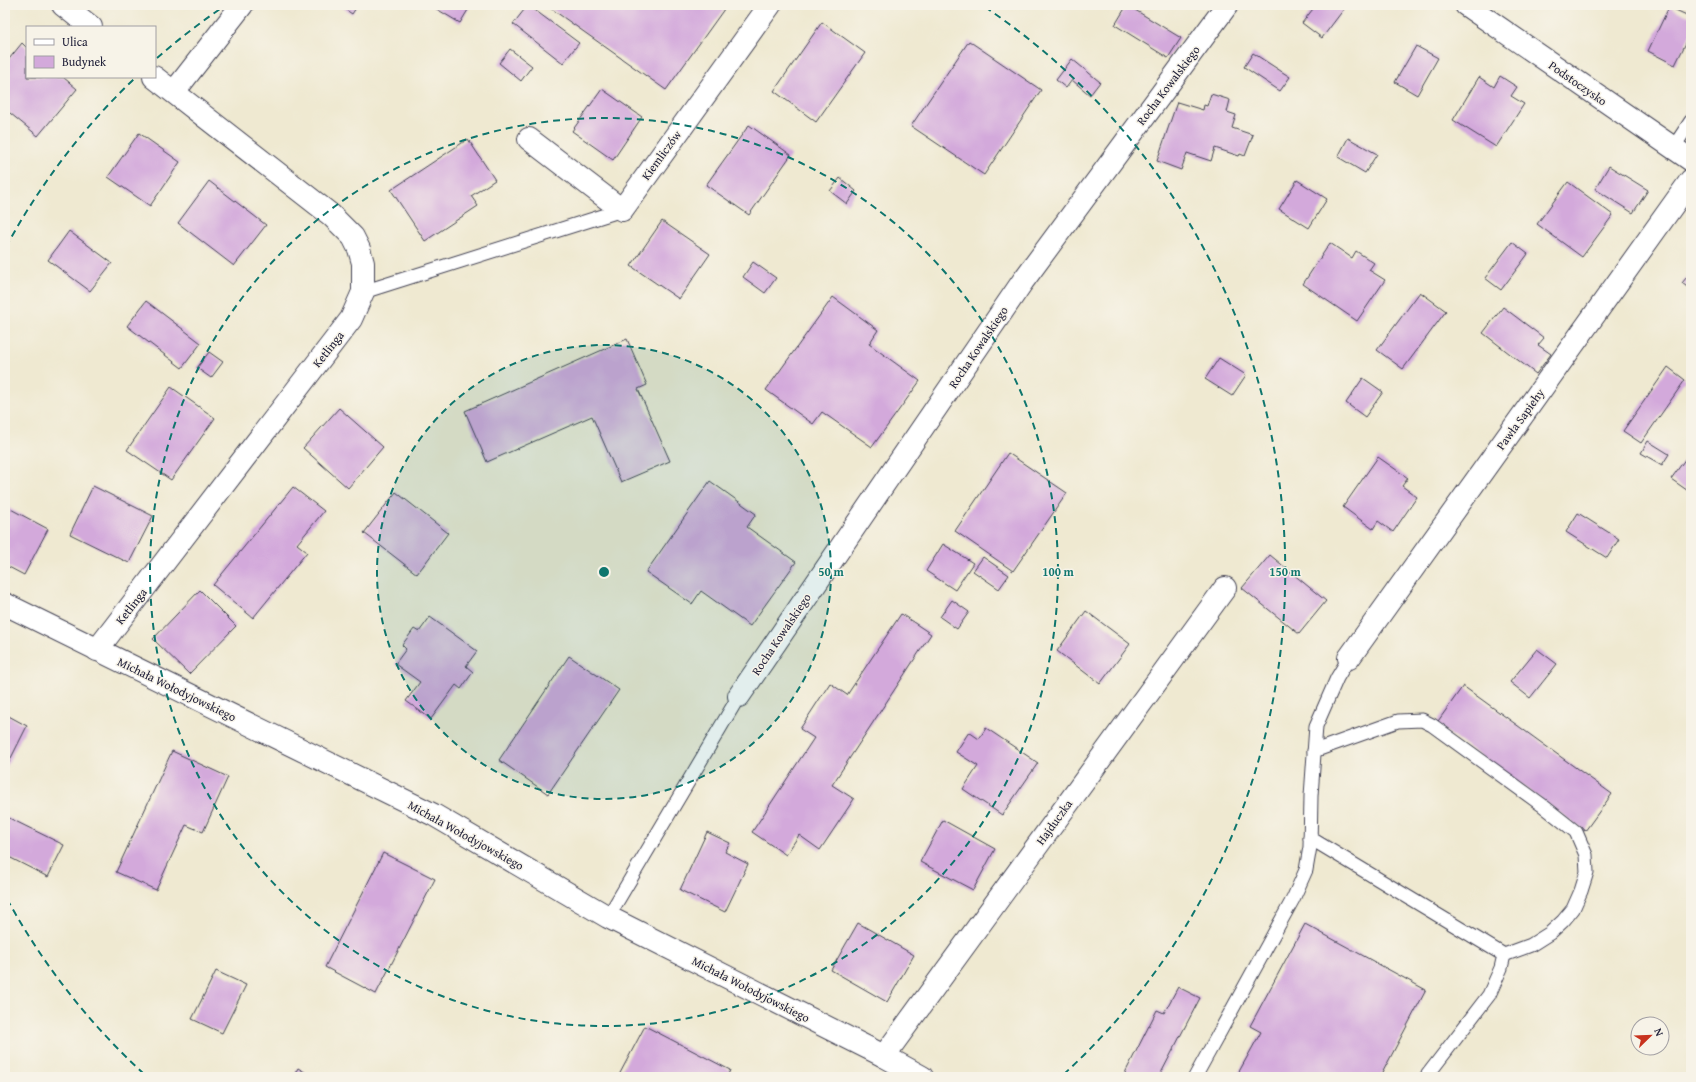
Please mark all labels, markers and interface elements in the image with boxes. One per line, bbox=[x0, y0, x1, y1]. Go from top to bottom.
legend bbox=[26, 26, 156, 78]
text: Ulica bbox=[62, 33, 88, 50]
street label: Rocha Kowalskiego bbox=[1132, 42, 1204, 128]
text: Budynek bbox=[62, 53, 107, 70]
street label: Podstoczysko bbox=[1546, 57, 1610, 109]
street label: Kiemliczów bbox=[637, 126, 685, 183]
street label: Rocha Kowalskiego bbox=[944, 303, 1012, 391]
street label: Ketlinga bbox=[308, 327, 348, 371]
street label: Pawła Sapiehy bbox=[1492, 385, 1548, 453]
text: 50 m bbox=[818, 563, 844, 580]
text: 100 m bbox=[1042, 563, 1075, 580]
text: 150 m bbox=[1269, 563, 1302, 580]
centre of rings bbox=[597, 565, 611, 579]
street label: Ketlinga bbox=[111, 584, 151, 628]
street label: Rocha Kowalskiego bbox=[747, 590, 815, 678]
street label: Michała Wołodyjowskiego bbox=[115, 653, 239, 725]
street label: Michała Wołodyjowskiego bbox=[405, 796, 527, 874]
street label: Hajduczka bbox=[1032, 796, 1076, 848]
street label: Michała Wołodyjowskiego bbox=[689, 952, 813, 1026]
north arrow bbox=[1630, 1016, 1670, 1056]
text: N bbox=[1650, 1026, 1668, 1039]

